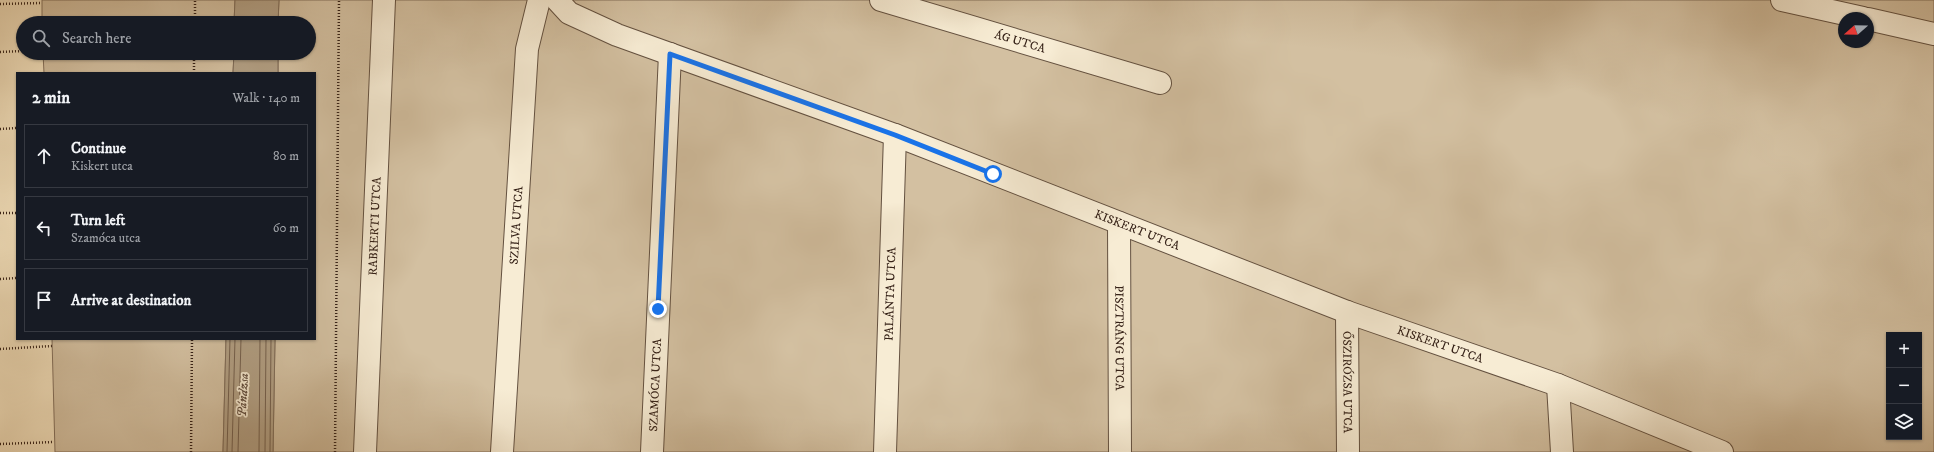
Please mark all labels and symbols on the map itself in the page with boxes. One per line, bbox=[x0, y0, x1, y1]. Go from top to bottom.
north arrow bbox=[1838, 12, 1874, 48]
street label: ÁG UTCA bbox=[993, 27, 1047, 57]
route start bbox=[984, 165, 1002, 183]
street label: RABKERTI UTCA bbox=[365, 176, 385, 276]
street label: SZILVA UTCA bbox=[507, 186, 526, 265]
street label: KISKERT UTCA bbox=[1092, 207, 1182, 254]
street label: PALÁNTA UTCA bbox=[882, 247, 899, 341]
street label: PISZTRÁNG UTCA bbox=[1111, 285, 1127, 391]
route end bbox=[649, 300, 667, 318]
street label: KISKERT UTCA bbox=[1395, 323, 1486, 367]
street label: ŐSZIRÓZSA UTCA bbox=[1339, 331, 1355, 433]
street label: SZAMÓCA UTCA bbox=[646, 338, 665, 432]
water label: Pándzsa bbox=[234, 372, 252, 417]

